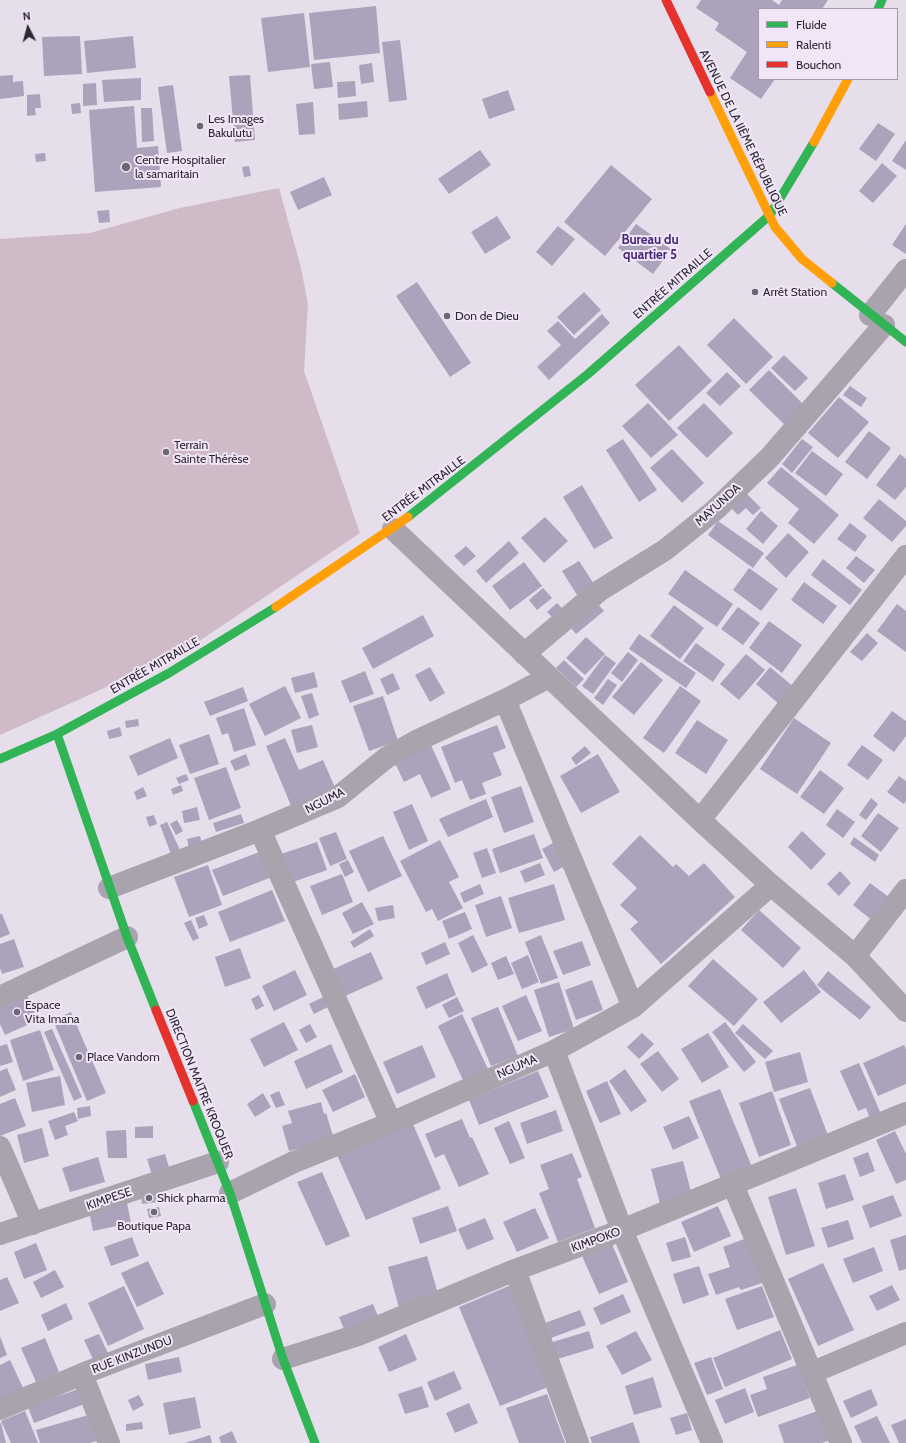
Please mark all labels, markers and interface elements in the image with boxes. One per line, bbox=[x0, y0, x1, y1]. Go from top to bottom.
north arrow bbox=[8, 8, 48, 48]
legend bbox=[758, 8, 898, 80]
text: N bbox=[22, 9, 31, 23]
text: Fluide bbox=[796, 17, 827, 32]
text: Ralenti bbox=[796, 37, 831, 52]
street label: AVENUE DE LA IIÈME RÉPUBLIQUE bbox=[696, 47, 790, 219]
text: Bouchon bbox=[796, 57, 841, 72]
place label: Les Images Bakulutu bbox=[208, 112, 264, 140]
marker: Les Images Bakulutu bbox=[195, 121, 205, 131]
place label: Centre Hospitalier la samaritain bbox=[135, 153, 226, 181]
marker: Centre Hospitalier la samaritain bbox=[120, 161, 132, 173]
district label: Bureau du quartier 5 bbox=[621, 232, 679, 263]
street label: ENTRÉE MITRAILLE bbox=[630, 246, 716, 322]
place label: Arrêt Station bbox=[763, 285, 827, 299]
marker: Arrêt Station bbox=[750, 287, 760, 297]
place label: Don de Dieu bbox=[455, 309, 519, 323]
marker: Don de Dieu bbox=[442, 311, 452, 321]
place label: Terrain Sainte Thérèse bbox=[174, 438, 249, 466]
marker: Terrain Sainte Thérèse bbox=[161, 447, 171, 457]
street label: ENTRÉE MITRAILLE bbox=[380, 453, 468, 525]
street label: MAYUNDA bbox=[692, 481, 744, 529]
street label: ENTRÉE MITRAILLE bbox=[108, 635, 202, 697]
street label: NGUMA bbox=[303, 785, 347, 817]
place label: Espace Vita Imana bbox=[25, 998, 80, 1026]
marker: Espace Vita Imana bbox=[12, 1007, 22, 1017]
street label: DIRECTION MAITRE KROQUER bbox=[162, 1007, 236, 1161]
place label: Place Vandom bbox=[87, 1050, 160, 1064]
marker: Place Vandom bbox=[74, 1052, 84, 1062]
street label: NGUMA bbox=[495, 1052, 539, 1082]
street label: KIMPESE bbox=[85, 1185, 133, 1213]
place label: Shick pharma bbox=[157, 1191, 226, 1205]
marker: Shick pharma bbox=[144, 1193, 154, 1203]
marker: Boutique Papa bbox=[149, 1207, 159, 1217]
place label: Boutique Papa bbox=[117, 1219, 191, 1233]
street label: KIMPOKO bbox=[569, 1224, 623, 1256]
street label: RUE KINZUNDU bbox=[90, 1333, 174, 1377]

